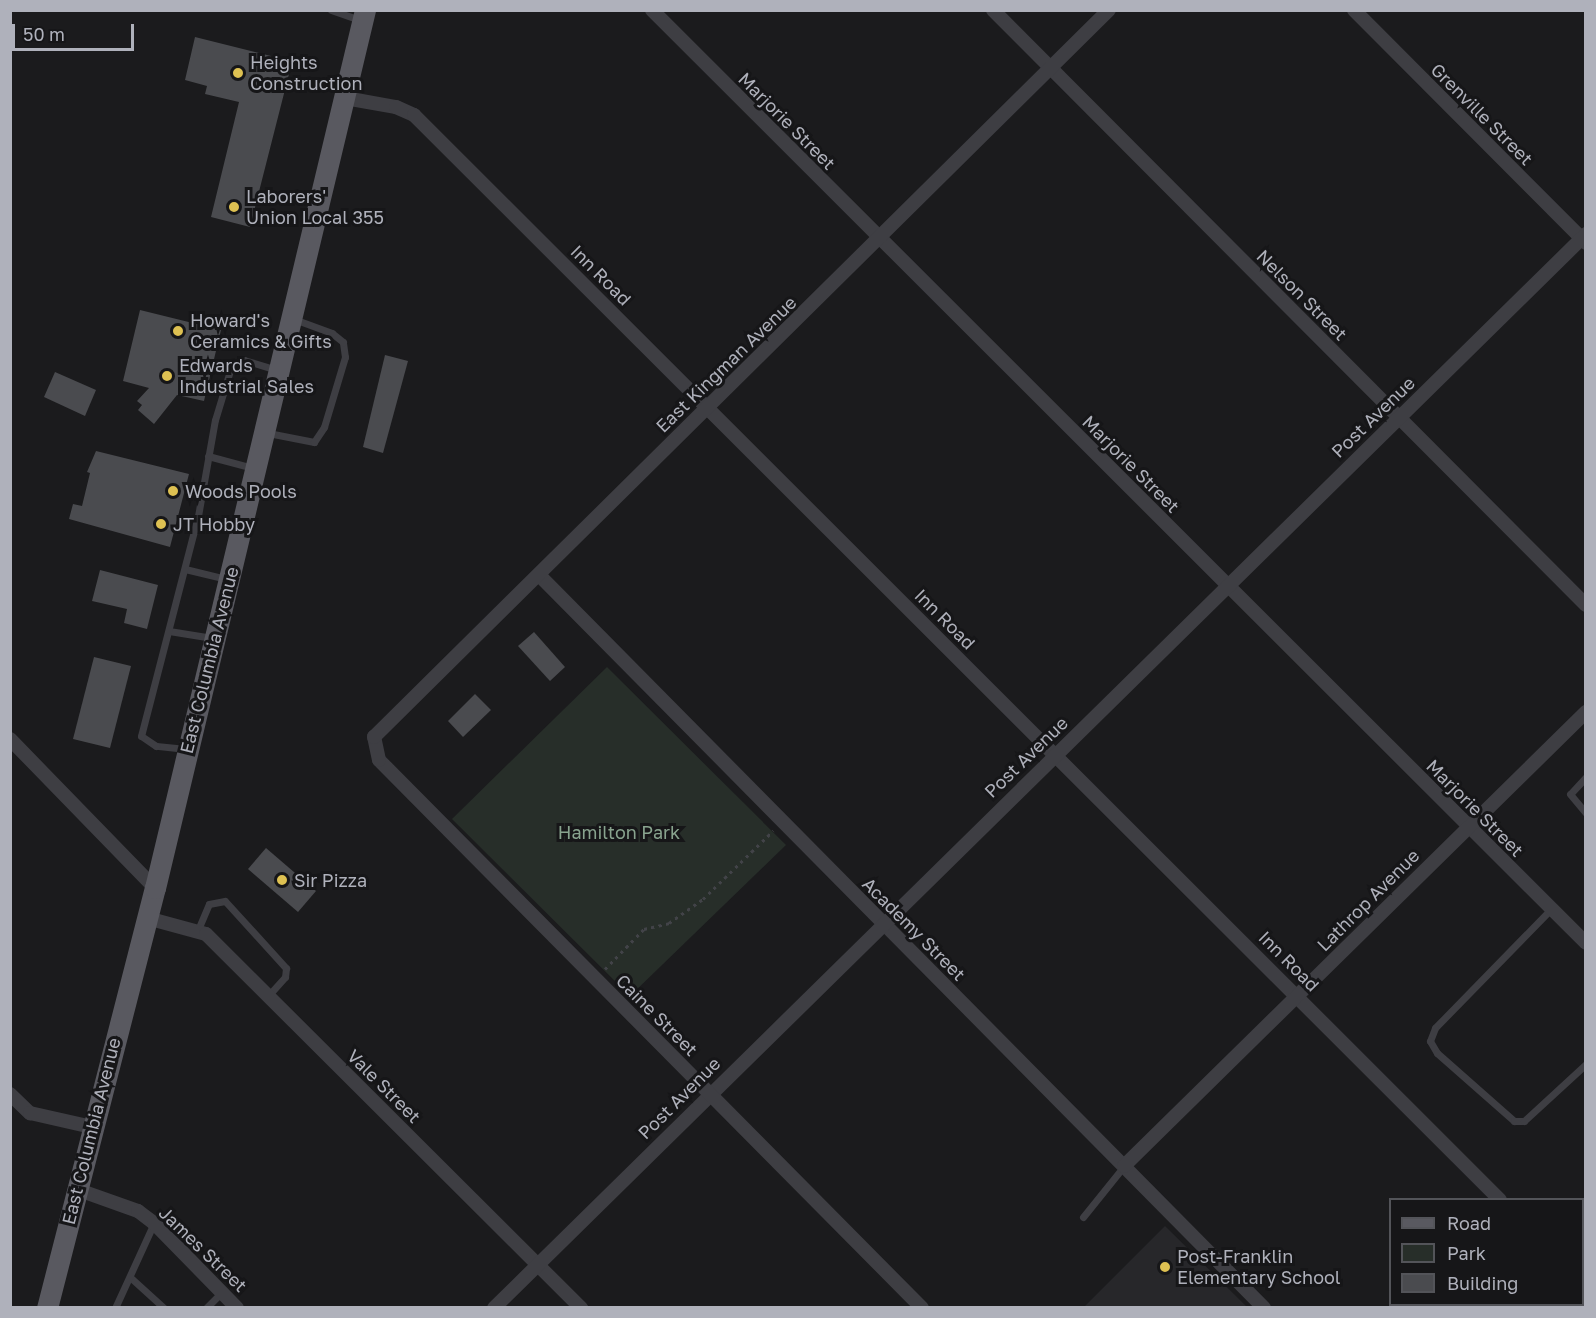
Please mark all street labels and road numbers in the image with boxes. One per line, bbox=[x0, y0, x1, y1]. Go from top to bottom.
street label: Grenville Street bbox=[1427, 59, 1537, 169]
street label: Marjorie Street bbox=[734, 68, 840, 174]
street label: Inn Road bbox=[566, 240, 636, 310]
street label: Nelson Street bbox=[1252, 245, 1352, 345]
street label: East Kingman Avenue bbox=[651, 291, 801, 437]
street label: Post Avenue bbox=[1327, 372, 1419, 462]
street label: Marjorie Street bbox=[1078, 411, 1184, 517]
street label: East Columbia Avenue bbox=[175, 564, 243, 756]
street label: Inn Road bbox=[910, 584, 980, 654]
street label: Post Avenue bbox=[980, 712, 1072, 802]
street label: Marjorie Street bbox=[1422, 755, 1528, 861]
street label: Lathrop Avenue bbox=[1312, 844, 1424, 956]
street label: Academy Street bbox=[858, 873, 970, 985]
street label: Inn Road bbox=[1254, 926, 1324, 996]
street label: Caine Street bbox=[612, 970, 702, 1060]
street label: East Columbia Avenue bbox=[57, 1035, 125, 1227]
street label: Vale Street bbox=[343, 1045, 425, 1127]
street label: Post Avenue bbox=[633, 1052, 725, 1144]
street label: James Street bbox=[155, 1202, 251, 1296]

